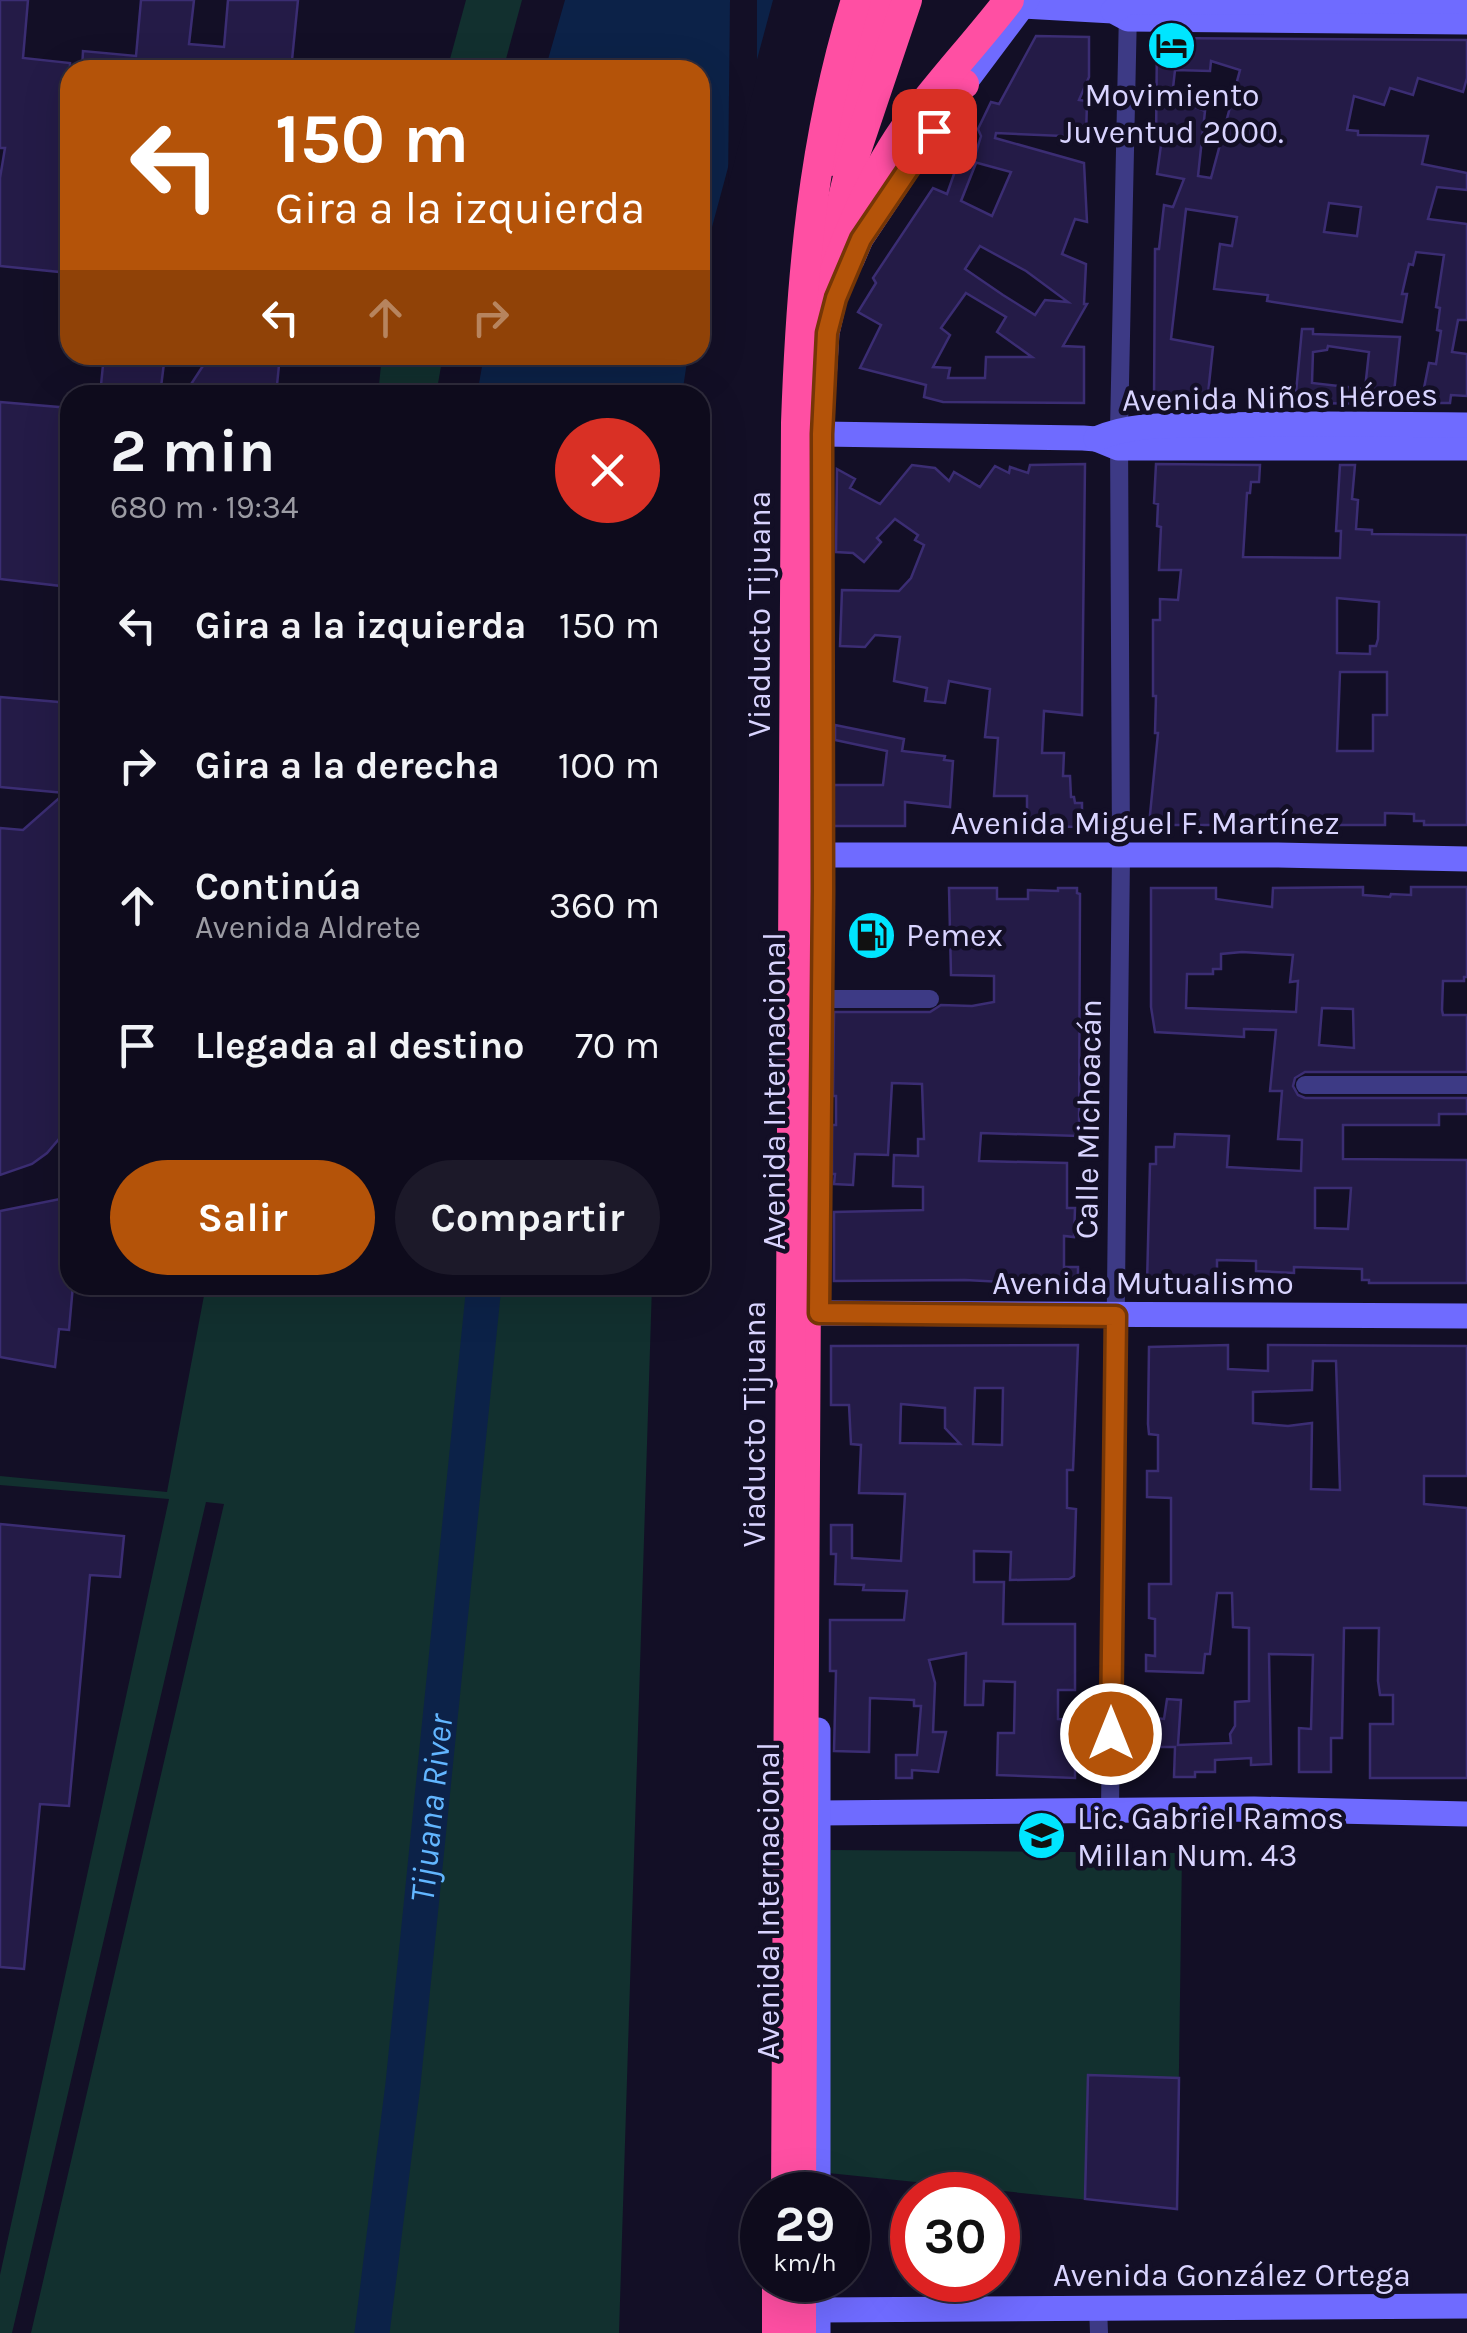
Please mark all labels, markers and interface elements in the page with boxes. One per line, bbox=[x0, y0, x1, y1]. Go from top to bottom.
hotel icon: Movimiento Juventud 2000. bbox=[1146, 19, 1198, 71]
place label: Movimiento Juventud 2000. bbox=[1060, 77, 1284, 151]
pin bbox=[892, 89, 977, 174]
text: 150 m bbox=[275, 98, 469, 180]
icon: left bbox=[110, 100, 240, 230]
icon: arrive bbox=[907, 104, 962, 159]
text: Gira a la izquierda bbox=[275, 182, 645, 234]
icon: left bbox=[253, 290, 308, 345]
icon: ahead bbox=[358, 290, 413, 345]
icon: right bbox=[463, 290, 518, 345]
street label: Avenida Niños Héroes bbox=[1122, 376, 1438, 419]
text: 2 min bbox=[110, 416, 275, 486]
button: close bbox=[555, 418, 660, 523]
text: 680 m · 19:34 bbox=[110, 489, 299, 526]
street label: Viaducto Tijuana bbox=[741, 491, 778, 737]
icon: left bbox=[110, 598, 165, 653]
text: Gira a la izquierda bbox=[195, 603, 527, 648]
text: 150 m bbox=[559, 603, 660, 648]
icon: right bbox=[110, 738, 165, 793]
text: Gira a la derecha bbox=[195, 743, 500, 788]
text: 100 m bbox=[558, 743, 660, 788]
street label: Avenida Miguel F. Martínez bbox=[950, 805, 1340, 842]
text: Continúa bbox=[195, 864, 361, 909]
icon: ahead bbox=[110, 878, 165, 933]
text: 360 m bbox=[549, 883, 660, 928]
text: Avenida Aldrete bbox=[195, 909, 421, 946]
fuel station icon: Pemex bbox=[845, 909, 897, 961]
place label: Pemex bbox=[906, 917, 1003, 954]
street label: Avenida Internacional bbox=[756, 932, 793, 1250]
street label: Calle Michoacán bbox=[1068, 999, 1109, 1239]
icon: arrive bbox=[110, 1018, 165, 1073]
text: Llegada al destino bbox=[195, 1023, 525, 1068]
text: 70 m bbox=[575, 1023, 660, 1068]
button: Salir bbox=[110, 1160, 375, 1275]
button: Compartir bbox=[395, 1160, 660, 1275]
street label: Avenida Mutualismo bbox=[992, 1265, 1294, 1302]
street label: Viaducto Tijuana bbox=[736, 1301, 773, 1547]
position arrow bbox=[1059, 1682, 1163, 1786]
water label: Tijuana River bbox=[402, 1711, 461, 1904]
street label: Avenida Internacional bbox=[750, 1742, 787, 2060]
place label: Lic. Gabriel Ramos Millan Num. 43 bbox=[1077, 1800, 1344, 1874]
school or university icon: Lic. Gabriel Ramos Millan Num. 43 bbox=[1016, 1810, 1068, 1862]
speed limit sign: 30 bbox=[890, 2172, 1020, 2302]
text: 29 bbox=[775, 2195, 835, 2254]
text: km/h bbox=[773, 2248, 837, 2277]
street label: Avenida González Ortega bbox=[1053, 2257, 1411, 2294]

